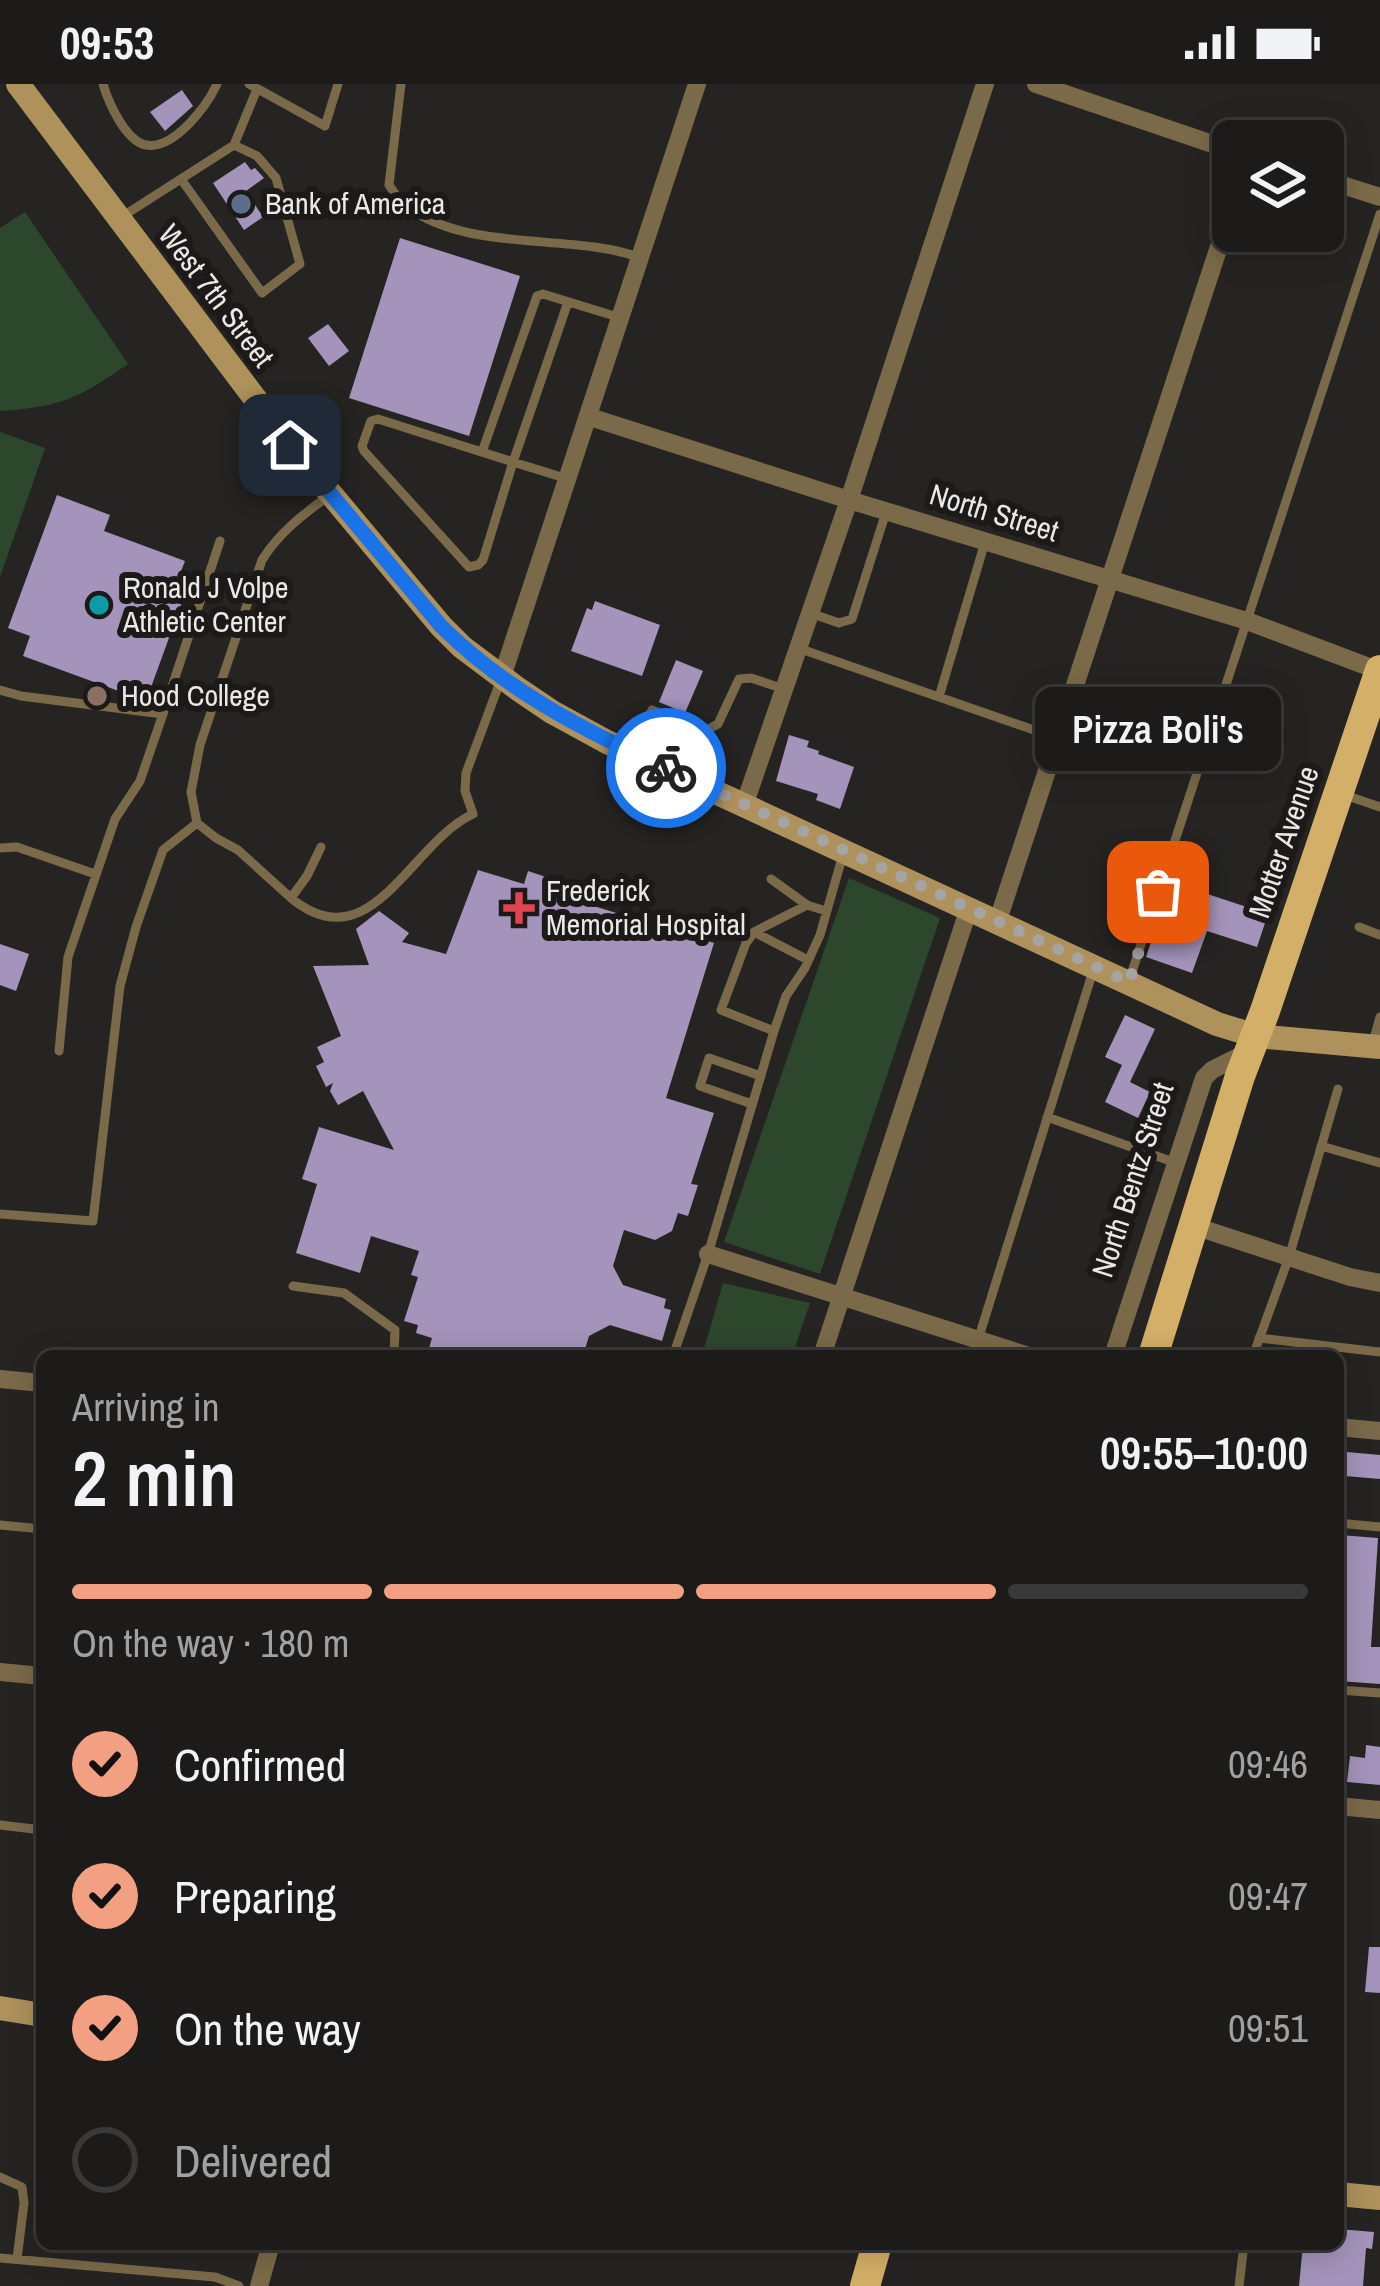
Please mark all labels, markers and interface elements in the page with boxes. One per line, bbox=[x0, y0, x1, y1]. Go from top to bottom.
text: 09:53 bbox=[60, 12, 154, 73]
map controls bbox=[1212, 120, 1344, 252]
button: layers bbox=[1212, 120, 1344, 252]
place label: Bank of America bbox=[265, 183, 446, 223]
marker: Bank of America bbox=[228, 191, 254, 217]
street label: West 7th Street bbox=[150, 216, 284, 375]
pin bbox=[239, 394, 341, 496]
icon: home bbox=[257, 412, 323, 478]
street label: North Street bbox=[925, 474, 1064, 551]
place label: Ronald J Volpe Athletic Center bbox=[122, 567, 288, 641]
marker: Ronald J Volpe Athletic Center bbox=[86, 592, 112, 618]
place label: Hood College bbox=[121, 675, 270, 715]
marker: Hood College bbox=[84, 683, 110, 709]
callout: Pizza Boli's bbox=[1035, 688, 1281, 772]
text: Pizza Boli's bbox=[1072, 703, 1244, 755]
courier bbox=[606, 708, 726, 828]
icon: bike bbox=[633, 735, 699, 801]
street label: Motter Avenue bbox=[1238, 760, 1328, 923]
pin bbox=[1107, 841, 1209, 943]
icon: bag bbox=[1125, 859, 1191, 925]
place label: Frederick Memorial Hospital bbox=[546, 870, 746, 944]
marker: Frederick Memorial Hospital bbox=[503, 892, 535, 924]
street label: North Bentz Street bbox=[1082, 1077, 1182, 1282]
text: Arriving in bbox=[72, 1381, 220, 1433]
text: 09:55–10:00 bbox=[1100, 1422, 1308, 1483]
text: 2 min bbox=[72, 1425, 237, 1530]
text: On the way · 180 m bbox=[72, 1617, 349, 1669]
icon: check bbox=[72, 1731, 138, 1797]
text: Confirmed bbox=[174, 1734, 346, 1795]
text: 09:46 bbox=[1228, 1738, 1308, 1790]
icon: check bbox=[72, 1863, 138, 1929]
text: Preparing bbox=[174, 1866, 336, 1927]
text: 09:47 bbox=[1228, 1870, 1308, 1922]
icon: check bbox=[72, 1995, 138, 2061]
text: On the way bbox=[174, 1998, 361, 2059]
text: 09:51 bbox=[1228, 2002, 1308, 2054]
text: Delivered bbox=[174, 2130, 332, 2191]

